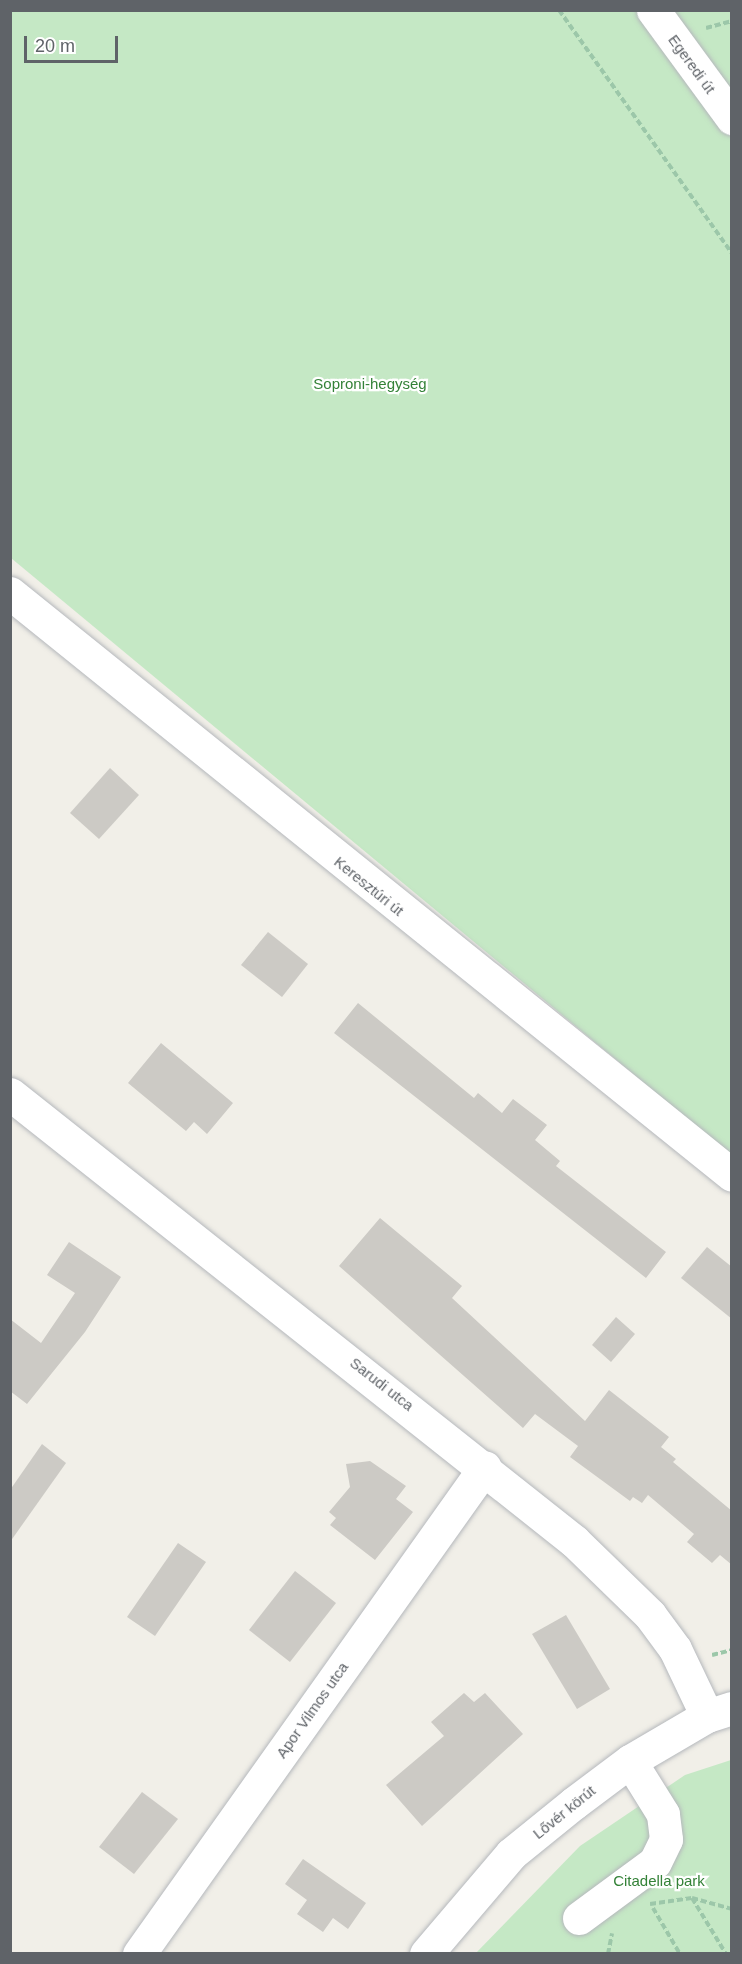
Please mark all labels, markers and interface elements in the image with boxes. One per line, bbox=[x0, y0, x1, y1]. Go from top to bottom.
scale bar bbox=[27, 24, 122, 62]
street label: Egeredi út bbox=[665, 31, 719, 97]
text: 20 m bbox=[35, 36, 75, 56]
park label: Soproni-hegység bbox=[313, 375, 427, 393]
street label: Keresztúri út bbox=[331, 853, 407, 919]
street label: Sarudi utca bbox=[347, 1354, 417, 1414]
street label: Apor Vilmos utca bbox=[272, 1659, 352, 1761]
street label: Lővér körút bbox=[529, 1781, 599, 1843]
park label: Citadella park bbox=[613, 1872, 705, 1890]

